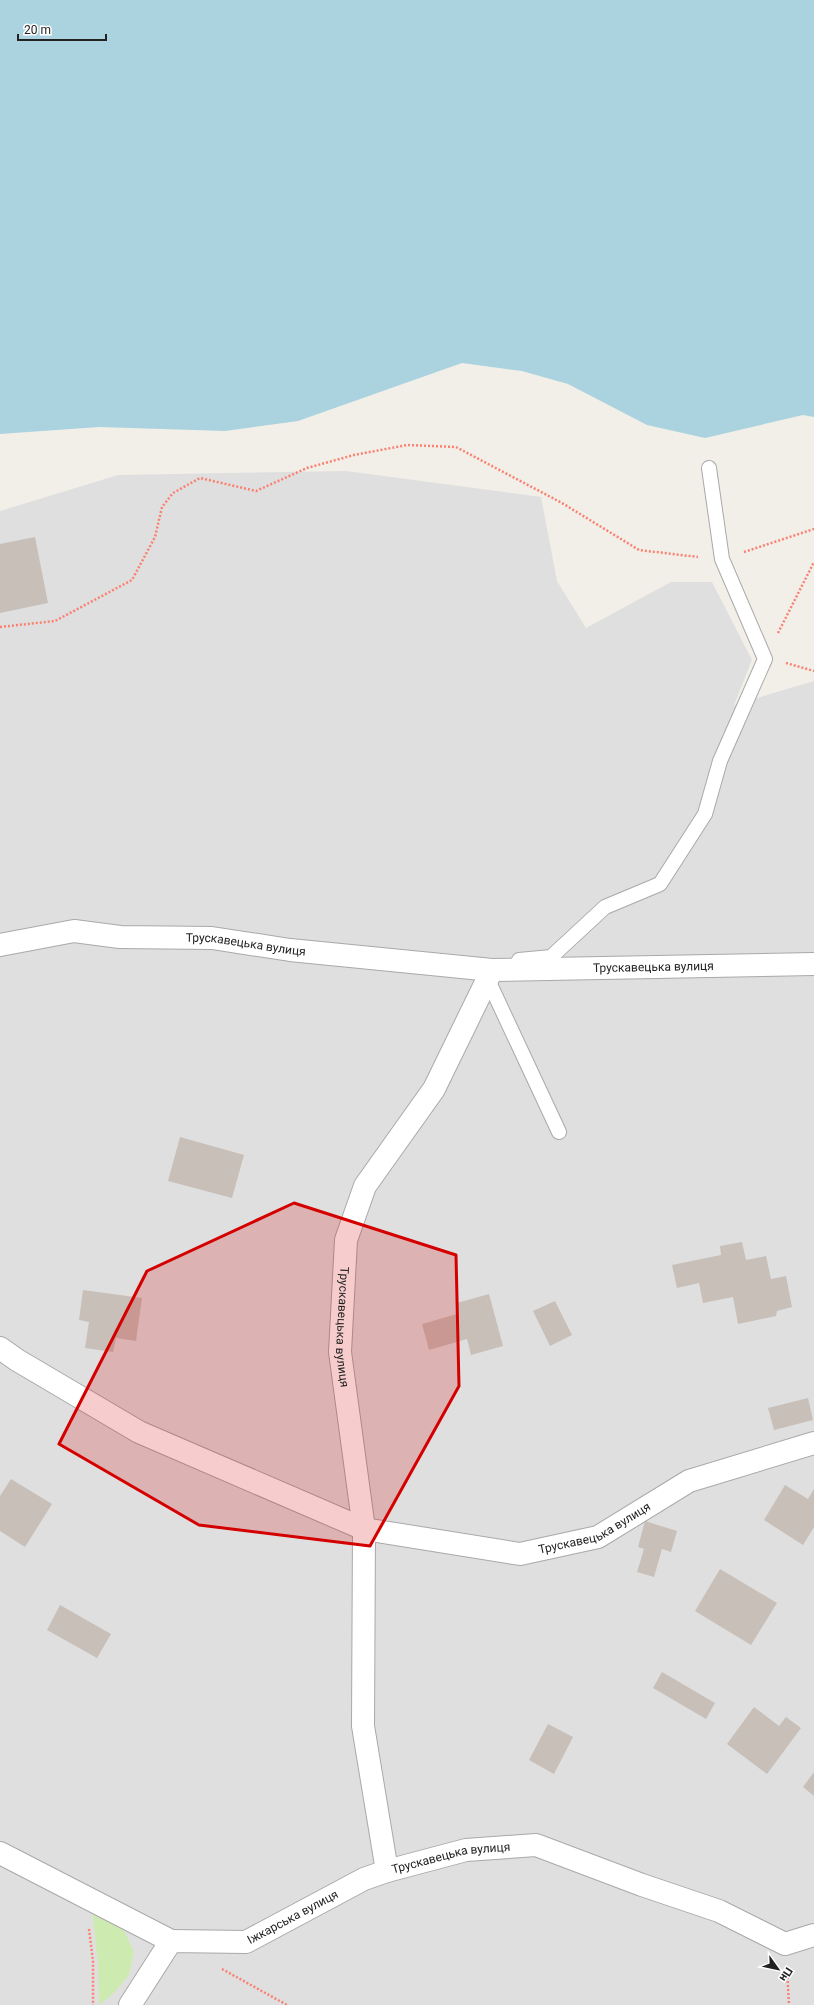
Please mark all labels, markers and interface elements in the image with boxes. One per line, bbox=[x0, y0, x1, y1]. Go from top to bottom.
scale bar bbox=[18, 16, 106, 42]
text: 20 m bbox=[24, 23, 51, 37]
street label: Трускавецька вулиця bbox=[186, 931, 306, 959]
street label: Трускавецька вулиця bbox=[593, 959, 714, 975]
street label: Трускавецька вулиця bbox=[333, 1266, 352, 1388]
street label: Трускавецька вулиця bbox=[537, 1500, 653, 1557]
street label: Трускавецька вулиця bbox=[390, 1840, 511, 1876]
street label: Іжкарська вулиця bbox=[245, 1887, 341, 1947]
north arrow bbox=[758, 1949, 798, 1989]
text: Пн bbox=[777, 1965, 795, 1984]

